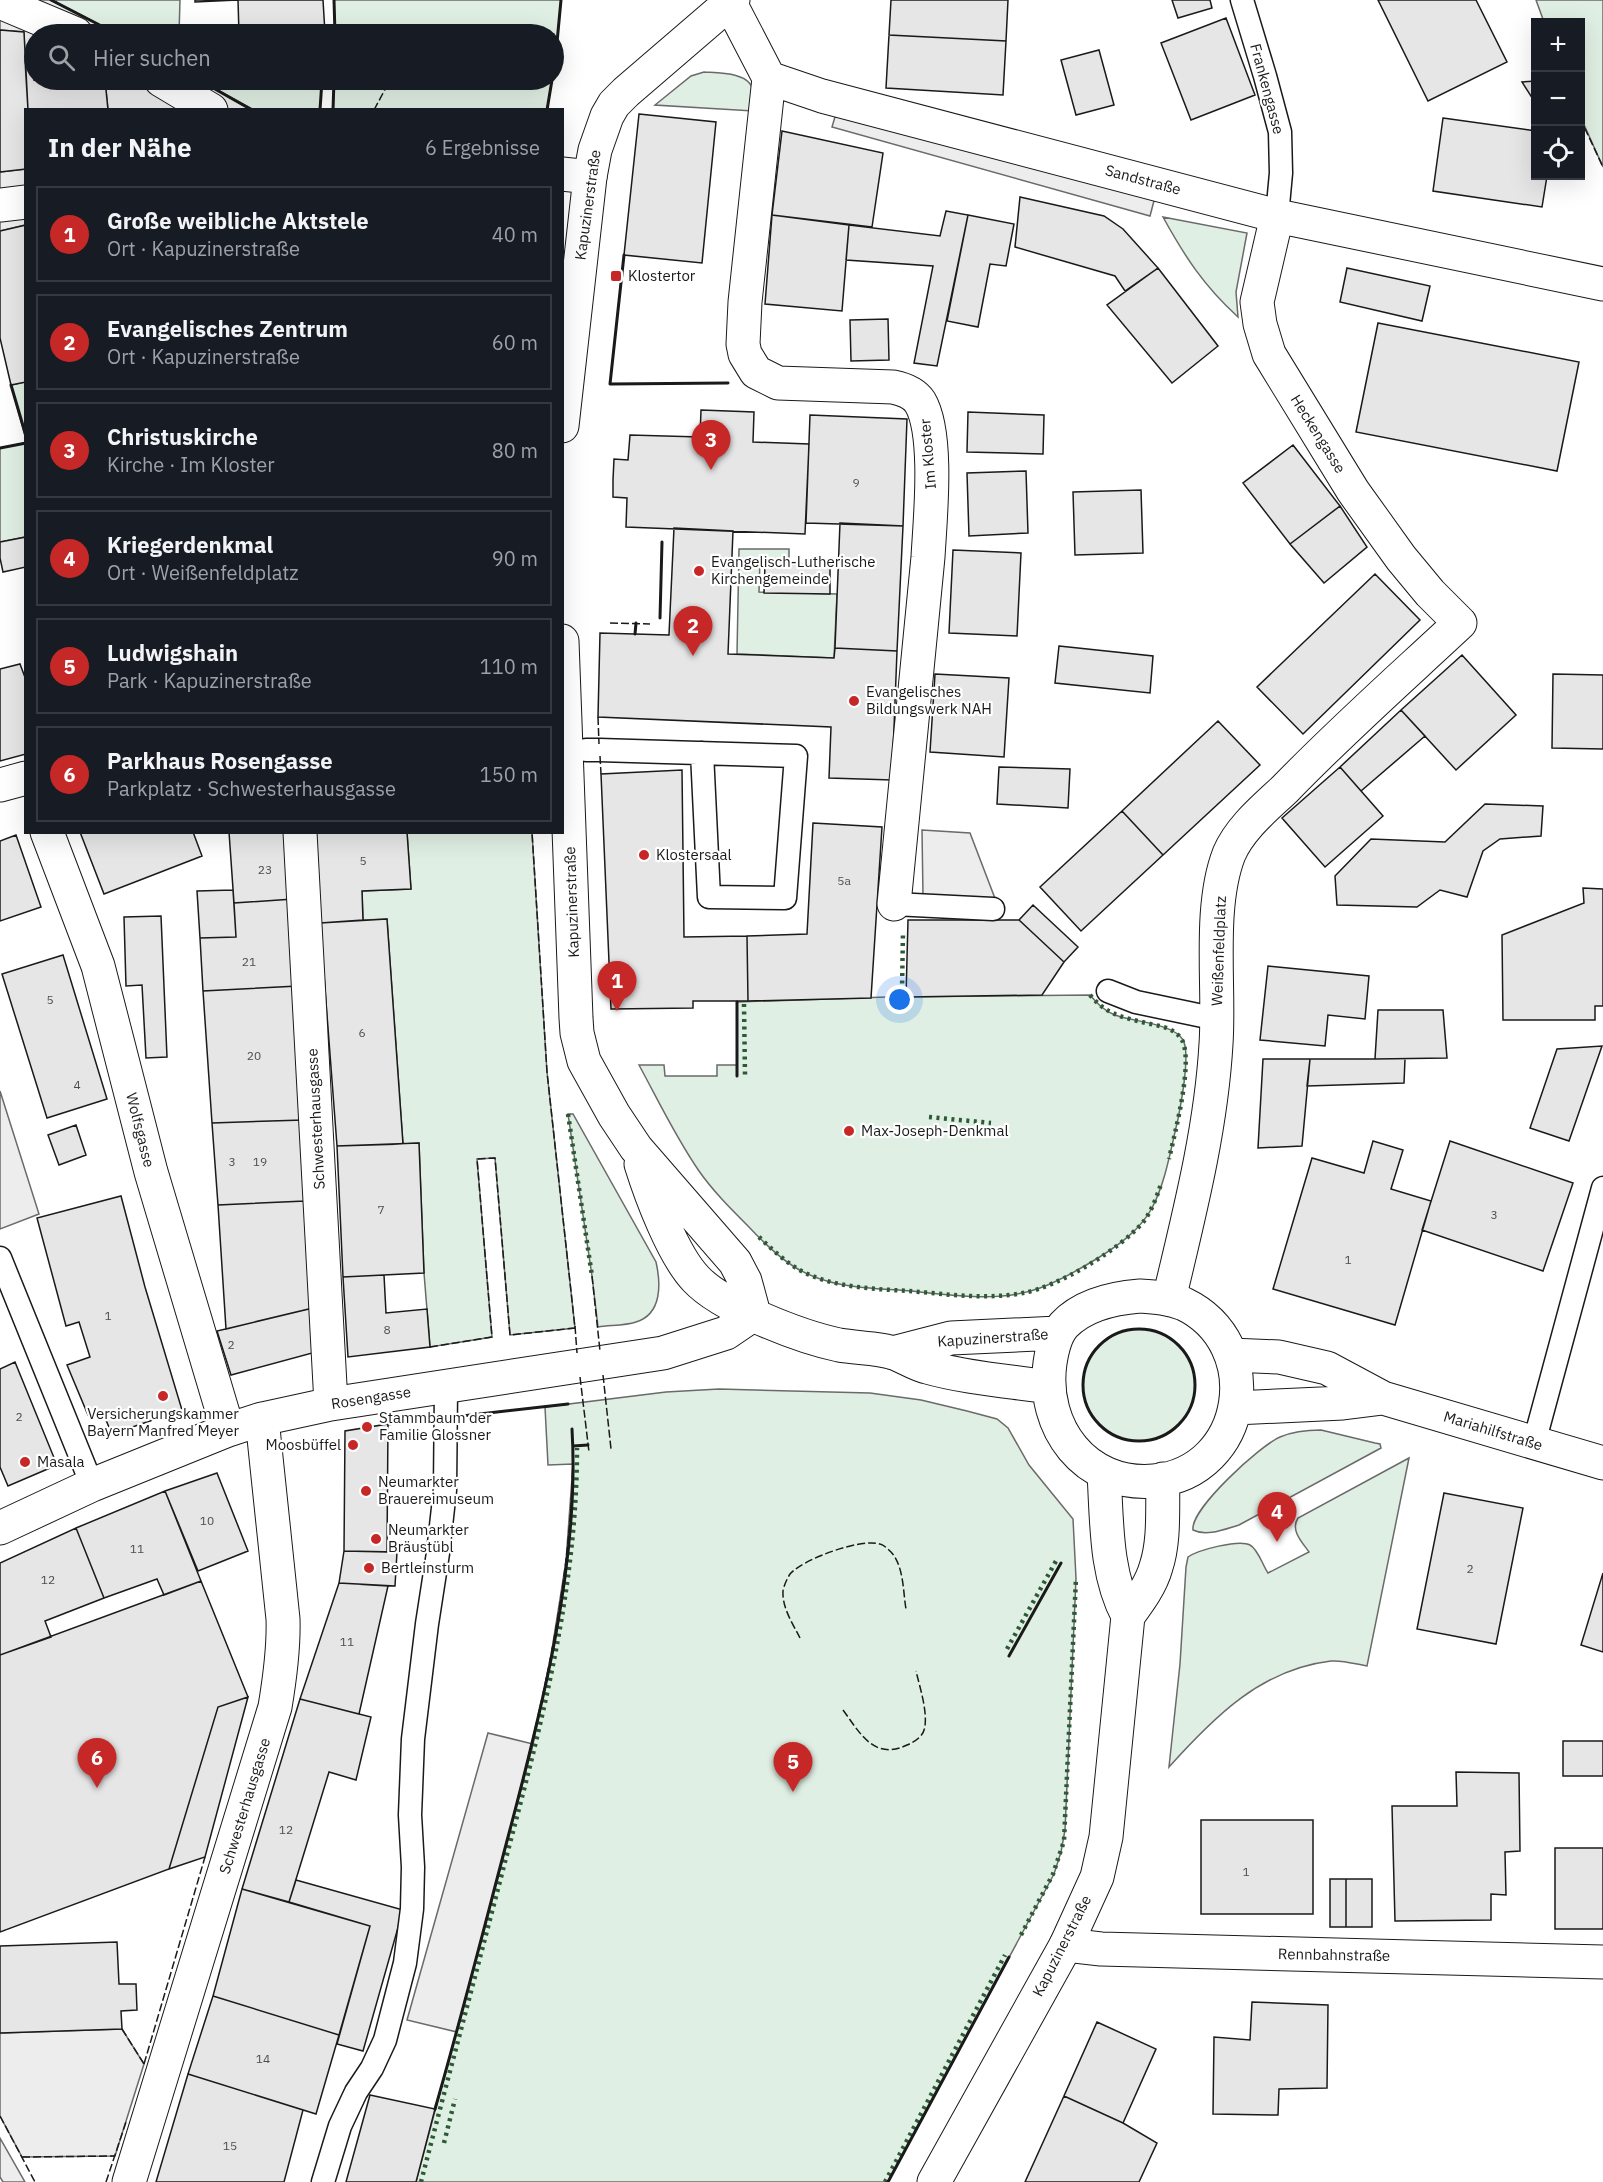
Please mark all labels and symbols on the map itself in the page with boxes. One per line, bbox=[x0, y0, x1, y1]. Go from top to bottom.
street label: Frankengasse bbox=[1246, 41, 1289, 136]
street label: Kapuzinerstraße bbox=[570, 149, 605, 261]
street label: Sandstraße bbox=[1103, 160, 1183, 199]
place label: Klostertor bbox=[628, 266, 696, 285]
marker: Klostertor bbox=[609, 269, 623, 283]
street label: Heckengasse bbox=[1287, 391, 1350, 477]
street label: Im Kloster bbox=[915, 417, 940, 490]
pin: 3 bbox=[692, 420, 730, 470]
house number: 9 bbox=[852, 475, 860, 490]
place label: Evangelisch-Lutherische Kirchengemeinde bbox=[711, 552, 876, 588]
marker: Evangelisch-Lutherische Kirchengemeinde bbox=[692, 564, 706, 578]
pin: 2 bbox=[674, 606, 712, 656]
place label: Evangelisches Bildungswerk NAH bbox=[866, 682, 992, 718]
marker: Evangelisches Bildungswerk NAH bbox=[847, 694, 861, 708]
place label: Klostersaal bbox=[656, 845, 732, 864]
street label: Kapuzinerstraße bbox=[560, 846, 583, 958]
marker: Klostersaal bbox=[637, 848, 651, 862]
house number: 5 bbox=[359, 853, 367, 868]
house number: 23 bbox=[258, 862, 272, 877]
house number: 5a bbox=[837, 873, 851, 888]
street label: Weißenfeldplatz bbox=[1207, 895, 1230, 1006]
house number: 21 bbox=[242, 954, 256, 969]
pin: 1 bbox=[598, 962, 636, 1011]
your location bbox=[885, 985, 914, 1014]
house number: 5 bbox=[46, 992, 54, 1007]
house number: 6 bbox=[358, 1025, 366, 1040]
house number: 20 bbox=[247, 1048, 261, 1063]
street label: Schwesterhausgasse bbox=[302, 1048, 329, 1190]
house number: 4 bbox=[73, 1077, 81, 1092]
street label: Wolfsgasse bbox=[122, 1091, 159, 1169]
place label: Max-Joseph-Denkmal bbox=[861, 1121, 1009, 1140]
marker: Max-Joseph-Denkmal bbox=[842, 1124, 856, 1138]
house number: 3 bbox=[228, 1154, 236, 1169]
house number: 19 bbox=[253, 1154, 267, 1169]
house number: 7 bbox=[377, 1202, 385, 1217]
house number: 3 bbox=[1490, 1207, 1498, 1222]
house number: 1 bbox=[1344, 1252, 1352, 1267]
house number: 1 bbox=[104, 1308, 112, 1323]
house number: 8 bbox=[383, 1322, 391, 1337]
street label: Kapuzinerstraße bbox=[937, 1324, 1049, 1351]
house number: 2 bbox=[227, 1337, 235, 1352]
street label: Rosengasse bbox=[330, 1382, 412, 1413]
marker: Versicherungskammer Bayern Manfred Meyer bbox=[156, 1389, 170, 1403]
place label: Versicherungskammer Bayern Manfred Meyer bbox=[87, 1404, 239, 1440]
street label: Mariahilfstraße bbox=[1441, 1406, 1545, 1455]
place label: Stammbaum der Familie Glossner bbox=[379, 1408, 492, 1444]
house number: 2 bbox=[15, 1409, 23, 1424]
marker: Stammbaum der Familie Glossner bbox=[360, 1420, 374, 1434]
place label: Moosbüffel bbox=[266, 1435, 341, 1454]
marker: Moosbüffel bbox=[346, 1438, 360, 1452]
place label: Masala bbox=[37, 1452, 85, 1471]
marker: Masala bbox=[18, 1455, 32, 1469]
place label: Neumarkter Brauereimuseum bbox=[378, 1472, 494, 1508]
marker: Neumarkter Brauereimuseum bbox=[359, 1484, 373, 1498]
pin: 4 bbox=[1258, 1492, 1296, 1542]
house number: 10 bbox=[200, 1513, 214, 1528]
place label: Neumarkter Bräustübl bbox=[388, 1520, 469, 1556]
marker: Neumarkter Bräustübl bbox=[369, 1532, 383, 1546]
house number: 11 bbox=[130, 1541, 144, 1556]
place label: Bertleinsturm bbox=[381, 1558, 474, 1577]
marker: Bertleinsturm bbox=[362, 1561, 376, 1575]
house number: 2 bbox=[1466, 1561, 1474, 1576]
house number: 12 bbox=[41, 1572, 55, 1587]
house number: 11 bbox=[340, 1634, 354, 1649]
street label: Schwesterhausgasse bbox=[215, 1735, 274, 1876]
pin: 6 bbox=[78, 1738, 116, 1788]
pin: 5 bbox=[774, 1742, 812, 1792]
house number: 12 bbox=[279, 1822, 293, 1837]
house number: 1 bbox=[1242, 1864, 1250, 1879]
street label: Kapuzinerstraße bbox=[1028, 1892, 1095, 2000]
street label: Rennbahnstraße bbox=[1278, 1944, 1390, 1965]
house number: 14 bbox=[256, 2051, 270, 2066]
house number: 15 bbox=[223, 2138, 237, 2153]

